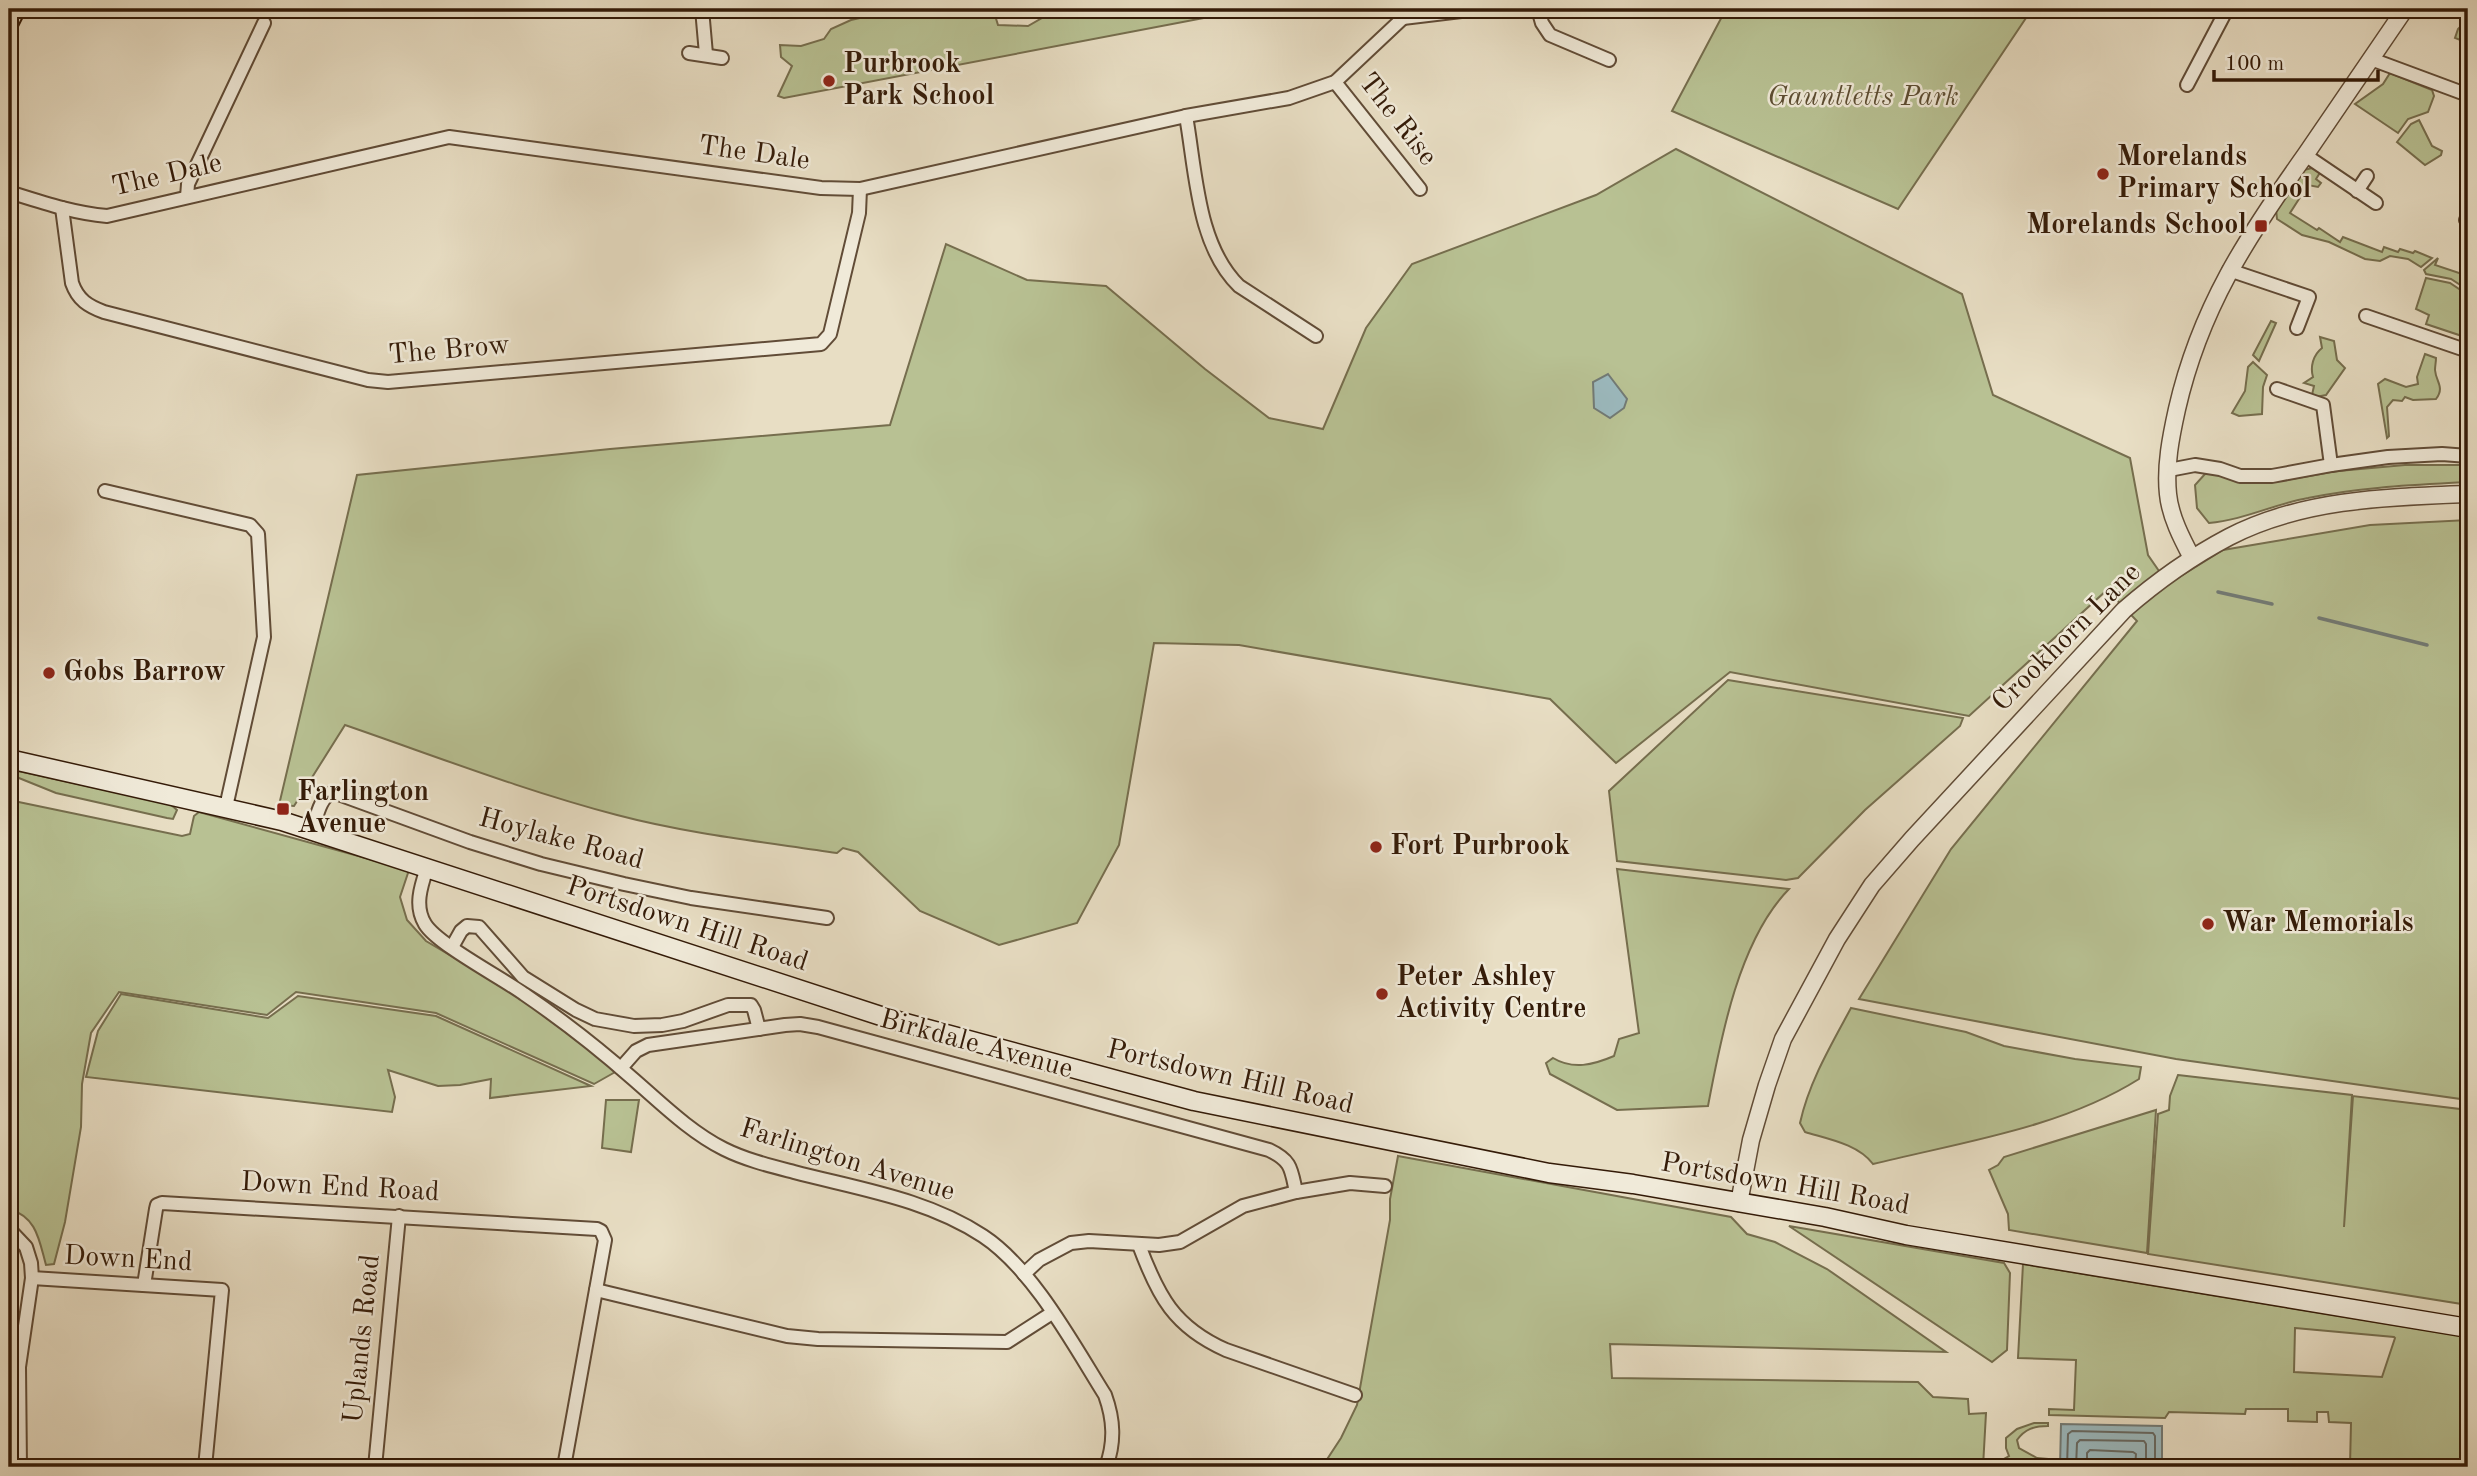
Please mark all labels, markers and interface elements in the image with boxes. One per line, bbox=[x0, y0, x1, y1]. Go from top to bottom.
scale bar bbox=[2214, 38, 2379, 82]
place label: Purbrook Park School bbox=[843, 51, 995, 111]
text: 100 m bbox=[2225, 54, 2284, 75]
street label: The Rise bbox=[1353, 69, 1441, 171]
marker: Purbrook Park School bbox=[821, 73, 837, 89]
park label: Gauntletts Park bbox=[1767, 84, 1959, 112]
street label: The Dale bbox=[697, 132, 811, 176]
place label: Morelands Primary School bbox=[2117, 144, 2312, 204]
street label: The Dale bbox=[109, 150, 225, 202]
marker: Morelands Primary School bbox=[2095, 166, 2111, 182]
place label: Morelands School bbox=[2026, 212, 2247, 240]
marker: Morelands School bbox=[2253, 218, 2269, 234]
street label: The Brow bbox=[387, 332, 511, 370]
street label: Crookhorn Lane bbox=[1988, 559, 2146, 717]
place label: Gobs Barrow bbox=[63, 659, 226, 687]
marker: Gobs Barrow bbox=[41, 665, 57, 681]
place label: Farlington Avenue bbox=[297, 779, 429, 839]
marker: Farlington Avenue bbox=[275, 801, 291, 817]
street label: Hoylake Road bbox=[475, 804, 647, 876]
place label: Fort Purbrook bbox=[1390, 833, 1570, 861]
marker: Fort Purbrook bbox=[1368, 839, 1384, 855]
street label: Portsdown Hill Road bbox=[563, 873, 811, 977]
place label: War Memorials bbox=[2222, 910, 2414, 938]
marker: War Memorials bbox=[2200, 916, 2216, 932]
place label: Peter Ashley Activity Centre bbox=[1396, 964, 1586, 1024]
marker: Peter Ashley Activity Centre bbox=[1374, 986, 1390, 1002]
street label: Birkdale Avenue bbox=[876, 1006, 1076, 1084]
street label: Portsdown Hill Road bbox=[1104, 1036, 1356, 1120]
street label: Farlington Avenue bbox=[736, 1115, 958, 1207]
street label: Portsdown Hill Road bbox=[1658, 1149, 1912, 1221]
street label: Down End Road bbox=[240, 1169, 440, 1207]
street label: Down End bbox=[63, 1243, 193, 1277]
street label: Uplands Road bbox=[340, 1253, 386, 1425]

